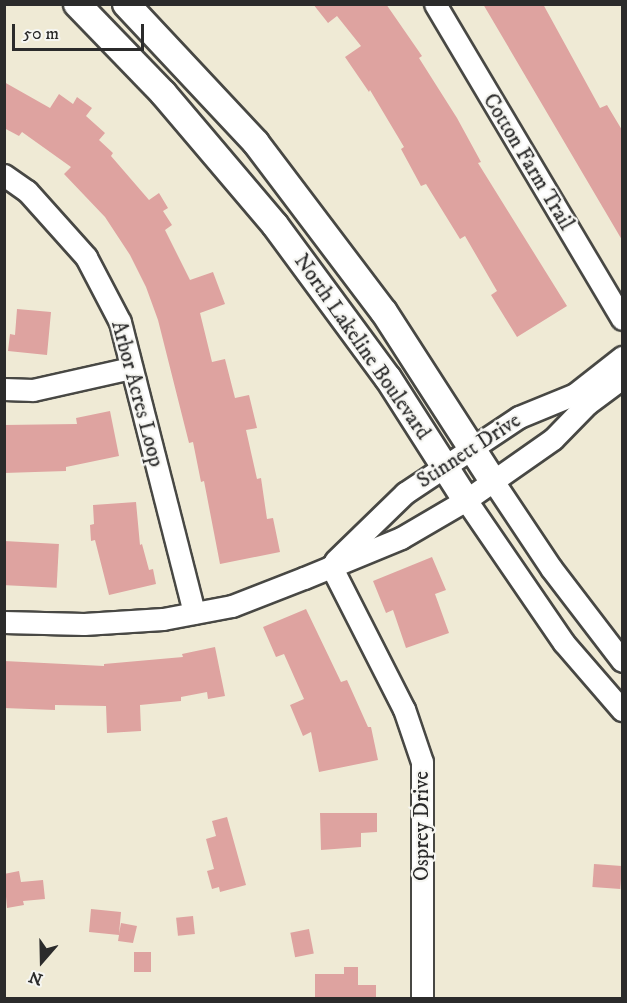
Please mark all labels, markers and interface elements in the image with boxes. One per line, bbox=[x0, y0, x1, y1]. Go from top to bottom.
scale bar bbox=[15, 12, 147, 50]
text: 50 m bbox=[23, 23, 59, 45]
street label: Cotton Farm Trail bbox=[477, 89, 579, 235]
street label: North Lakeline Boulevard bbox=[288, 249, 436, 445]
street label: Arbor Acres Loop bbox=[105, 318, 169, 470]
street label: Stinnett Drive bbox=[412, 408, 526, 494]
street label: Osprey Drive bbox=[409, 771, 435, 881]
north arrow bbox=[12, 931, 72, 991]
text: N bbox=[26, 966, 45, 990]

